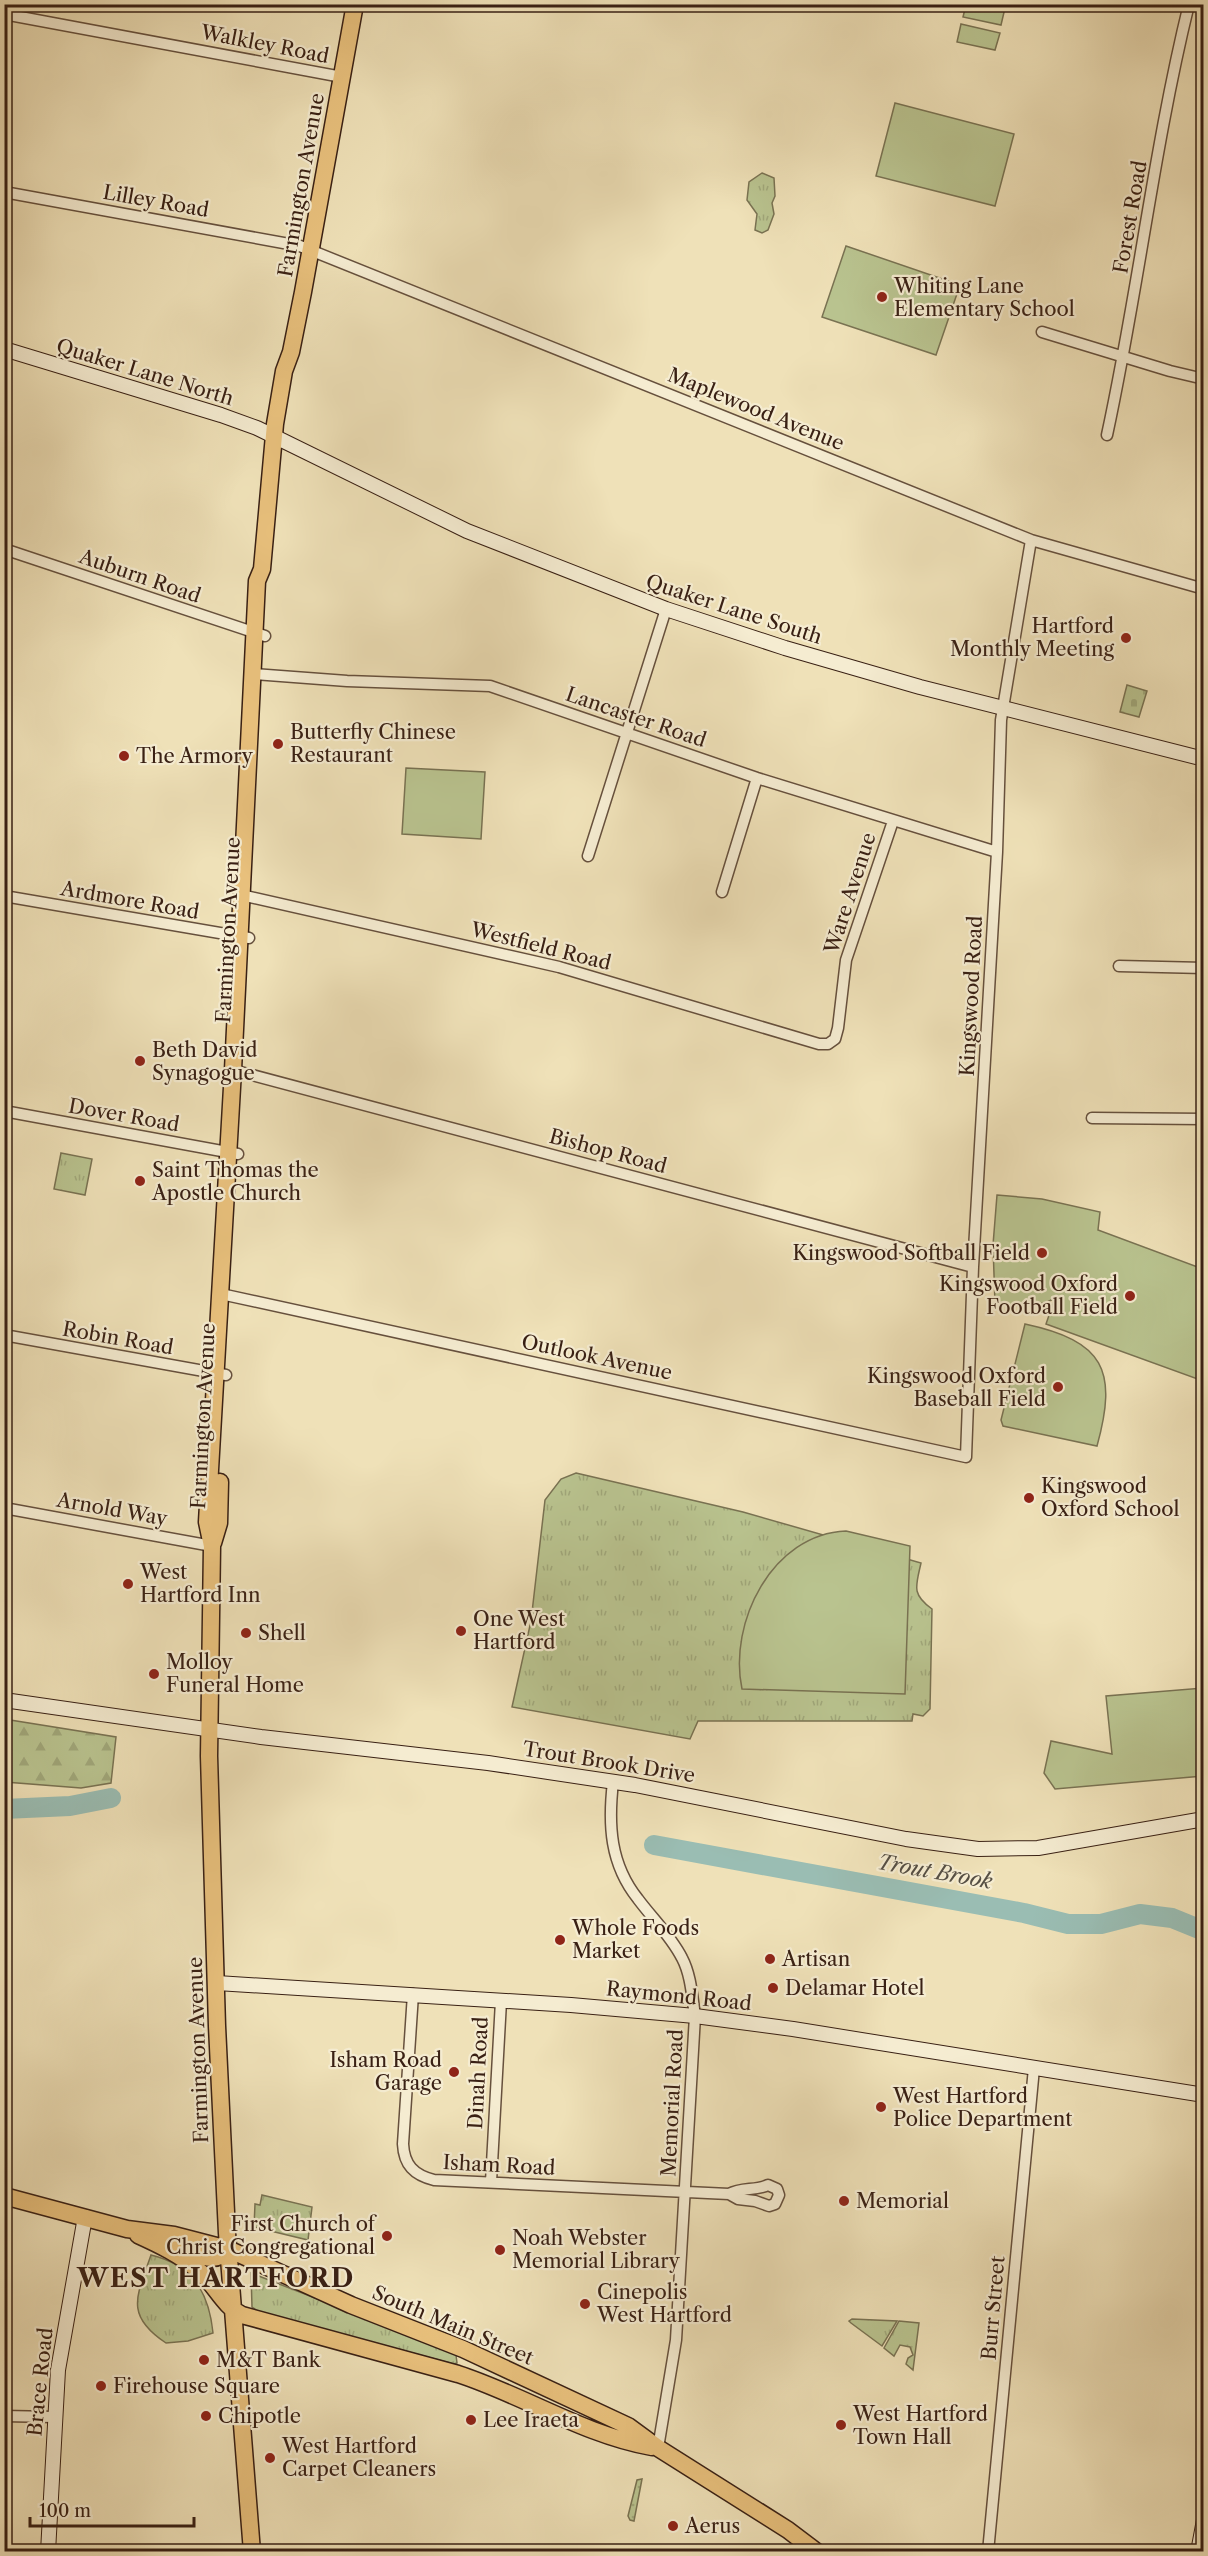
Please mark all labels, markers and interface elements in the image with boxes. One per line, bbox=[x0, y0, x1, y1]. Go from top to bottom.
street label: Walkley Road bbox=[198, 20, 331, 68]
street label: Farmington Avenue bbox=[273, 91, 329, 279]
street label: Forest Road bbox=[1108, 159, 1152, 275]
street label: Lilley Road bbox=[101, 180, 211, 222]
place label: Whiting Lane Elementary School bbox=[893, 274, 1075, 321]
marker: Whiting Lane Elementary School bbox=[875, 290, 889, 304]
street label: Quaker Lane North bbox=[54, 334, 237, 410]
street label: Maplewood Avenue bbox=[664, 363, 848, 455]
street label: Auburn Road bbox=[75, 544, 204, 608]
street label: Quaker Lane South bbox=[643, 569, 826, 649]
place label: Hartford Monthly Meeting bbox=[950, 614, 1114, 661]
marker: Hartford Monthly Meeting bbox=[1119, 631, 1133, 645]
street label: Lancaster Road bbox=[563, 682, 709, 752]
place label: Butterfly Chinese Restaurant bbox=[290, 720, 456, 767]
marker: Butterfly Chinese Restaurant bbox=[271, 737, 285, 751]
place label: The Armory bbox=[136, 744, 254, 768]
marker: The Armory bbox=[117, 749, 131, 763]
street label: Ware Avenue bbox=[819, 830, 881, 957]
street label: Farmington Avenue bbox=[211, 836, 245, 1024]
street label: Ardmore Road bbox=[58, 876, 201, 924]
street label: Kingswood Road bbox=[955, 915, 987, 1077]
street label: Westfield Road bbox=[467, 917, 614, 975]
place label: Beth David Synagogue bbox=[152, 1038, 257, 1085]
marker: Beth David Synagogue bbox=[133, 1054, 147, 1068]
street label: Dover Road bbox=[67, 1093, 181, 1137]
street label: Bishop Road bbox=[547, 1124, 669, 1178]
place label: Saint Thomas the Apostle Church bbox=[151, 1158, 319, 1205]
marker: Saint Thomas the Apostle Church bbox=[133, 1174, 147, 1188]
place label: Kingswood Softball Field bbox=[792, 1241, 1030, 1265]
marker: Kingswood Softball Field bbox=[1035, 1246, 1049, 1260]
place label: Kingswood Oxford Football Field bbox=[939, 1272, 1118, 1319]
marker: Kingswood Oxford Football Field bbox=[1123, 1289, 1137, 1303]
street label: Robin Road bbox=[61, 1316, 175, 1360]
street label: Farmington Avenue bbox=[186, 1322, 220, 1510]
street label: Outlook Avenue bbox=[520, 1329, 674, 1385]
place label: Kingswood Oxford Baseball Field bbox=[867, 1364, 1046, 1411]
marker: Kingswood Oxford Baseball Field bbox=[1051, 1380, 1065, 1394]
place label: Kingswood Oxford School bbox=[1041, 1474, 1179, 1521]
street label: Arnold Way bbox=[54, 1487, 170, 1531]
marker: Kingswood Oxford School bbox=[1022, 1491, 1036, 1505]
place label: West Hartford Inn bbox=[139, 1560, 261, 1607]
marker: West Hartford Inn bbox=[121, 1577, 135, 1591]
place label: One West Hartford bbox=[473, 1607, 565, 1654]
place label: Shell bbox=[258, 1621, 306, 1645]
marker: One West Hartford bbox=[454, 1624, 468, 1638]
marker: Shell bbox=[239, 1626, 253, 1640]
place label: Molloy Funeral Home bbox=[166, 1650, 304, 1697]
marker: Molloy Funeral Home bbox=[147, 1667, 161, 1681]
street label: Trout Brook Drive bbox=[521, 1737, 697, 1787]
water label: Trout Brook bbox=[876, 1849, 995, 1894]
place label: Whole Foods Market bbox=[571, 1916, 699, 1963]
marker: Whole Foods Market bbox=[553, 1933, 567, 1947]
place label: Artisan bbox=[781, 1947, 851, 1971]
marker: Artisan bbox=[763, 1952, 777, 1966]
street label: Farmington Avenue bbox=[183, 1956, 213, 2144]
street label: Raymond Road bbox=[605, 1976, 753, 2016]
place label: Delamar Hotel bbox=[785, 1976, 925, 2000]
marker: Delamar Hotel bbox=[766, 1981, 780, 1995]
street label: Dinah Road bbox=[463, 2016, 493, 2130]
street label: Memorial Road bbox=[656, 2029, 688, 2177]
place label: Isham Road Garage bbox=[329, 2048, 442, 2095]
marker: Isham Road Garage bbox=[447, 2065, 461, 2079]
place label: West Hartford Police Department bbox=[892, 2084, 1072, 2131]
marker: West Hartford Police Department bbox=[874, 2100, 888, 2114]
street label: Isham Road bbox=[442, 2150, 556, 2180]
place label: Memorial bbox=[856, 2189, 949, 2213]
marker: Memorial bbox=[837, 2194, 851, 2208]
place label: First Church of Christ Congregational bbox=[166, 2212, 378, 2259]
place label: Noah Webster Memorial Library bbox=[512, 2226, 681, 2273]
marker: First Church of Christ Congregational bbox=[380, 2229, 394, 2243]
marker: Noah Webster Memorial Library bbox=[493, 2243, 507, 2257]
street label: Burr Street bbox=[976, 2255, 1010, 2361]
district label: WEST HARTFORD bbox=[76, 2262, 355, 2294]
street label: South Main Street bbox=[369, 2280, 537, 2370]
place label: Cinepolis West Hartford bbox=[596, 2280, 732, 2327]
marker: Cinepolis West Hartford bbox=[578, 2297, 592, 2311]
street label: Brace Road bbox=[22, 2326, 58, 2438]
place label: M&T Bank bbox=[216, 2348, 322, 2372]
marker: M&T Bank bbox=[197, 2353, 211, 2367]
place label: Firehouse Square bbox=[113, 2374, 280, 2398]
marker: Firehouse Square bbox=[94, 2379, 108, 2393]
place label: West Hartford Town Hall bbox=[852, 2402, 988, 2449]
place label: Chipotle bbox=[218, 2404, 301, 2428]
place label: Lee Iraeta bbox=[483, 2408, 580, 2432]
marker: Chipotle bbox=[199, 2409, 213, 2423]
marker: Lee Iraeta bbox=[464, 2413, 478, 2427]
marker: West Hartford Town Hall bbox=[834, 2418, 848, 2432]
place label: West Hartford Carpet Cleaners bbox=[281, 2434, 436, 2481]
marker: West Hartford Carpet Cleaners bbox=[263, 2451, 277, 2465]
scale bar bbox=[30, 2490, 194, 2528]
text: 100 m bbox=[39, 2500, 91, 2522]
place label: Aerus bbox=[684, 2514, 740, 2538]
marker: Aerus bbox=[666, 2519, 680, 2533]

